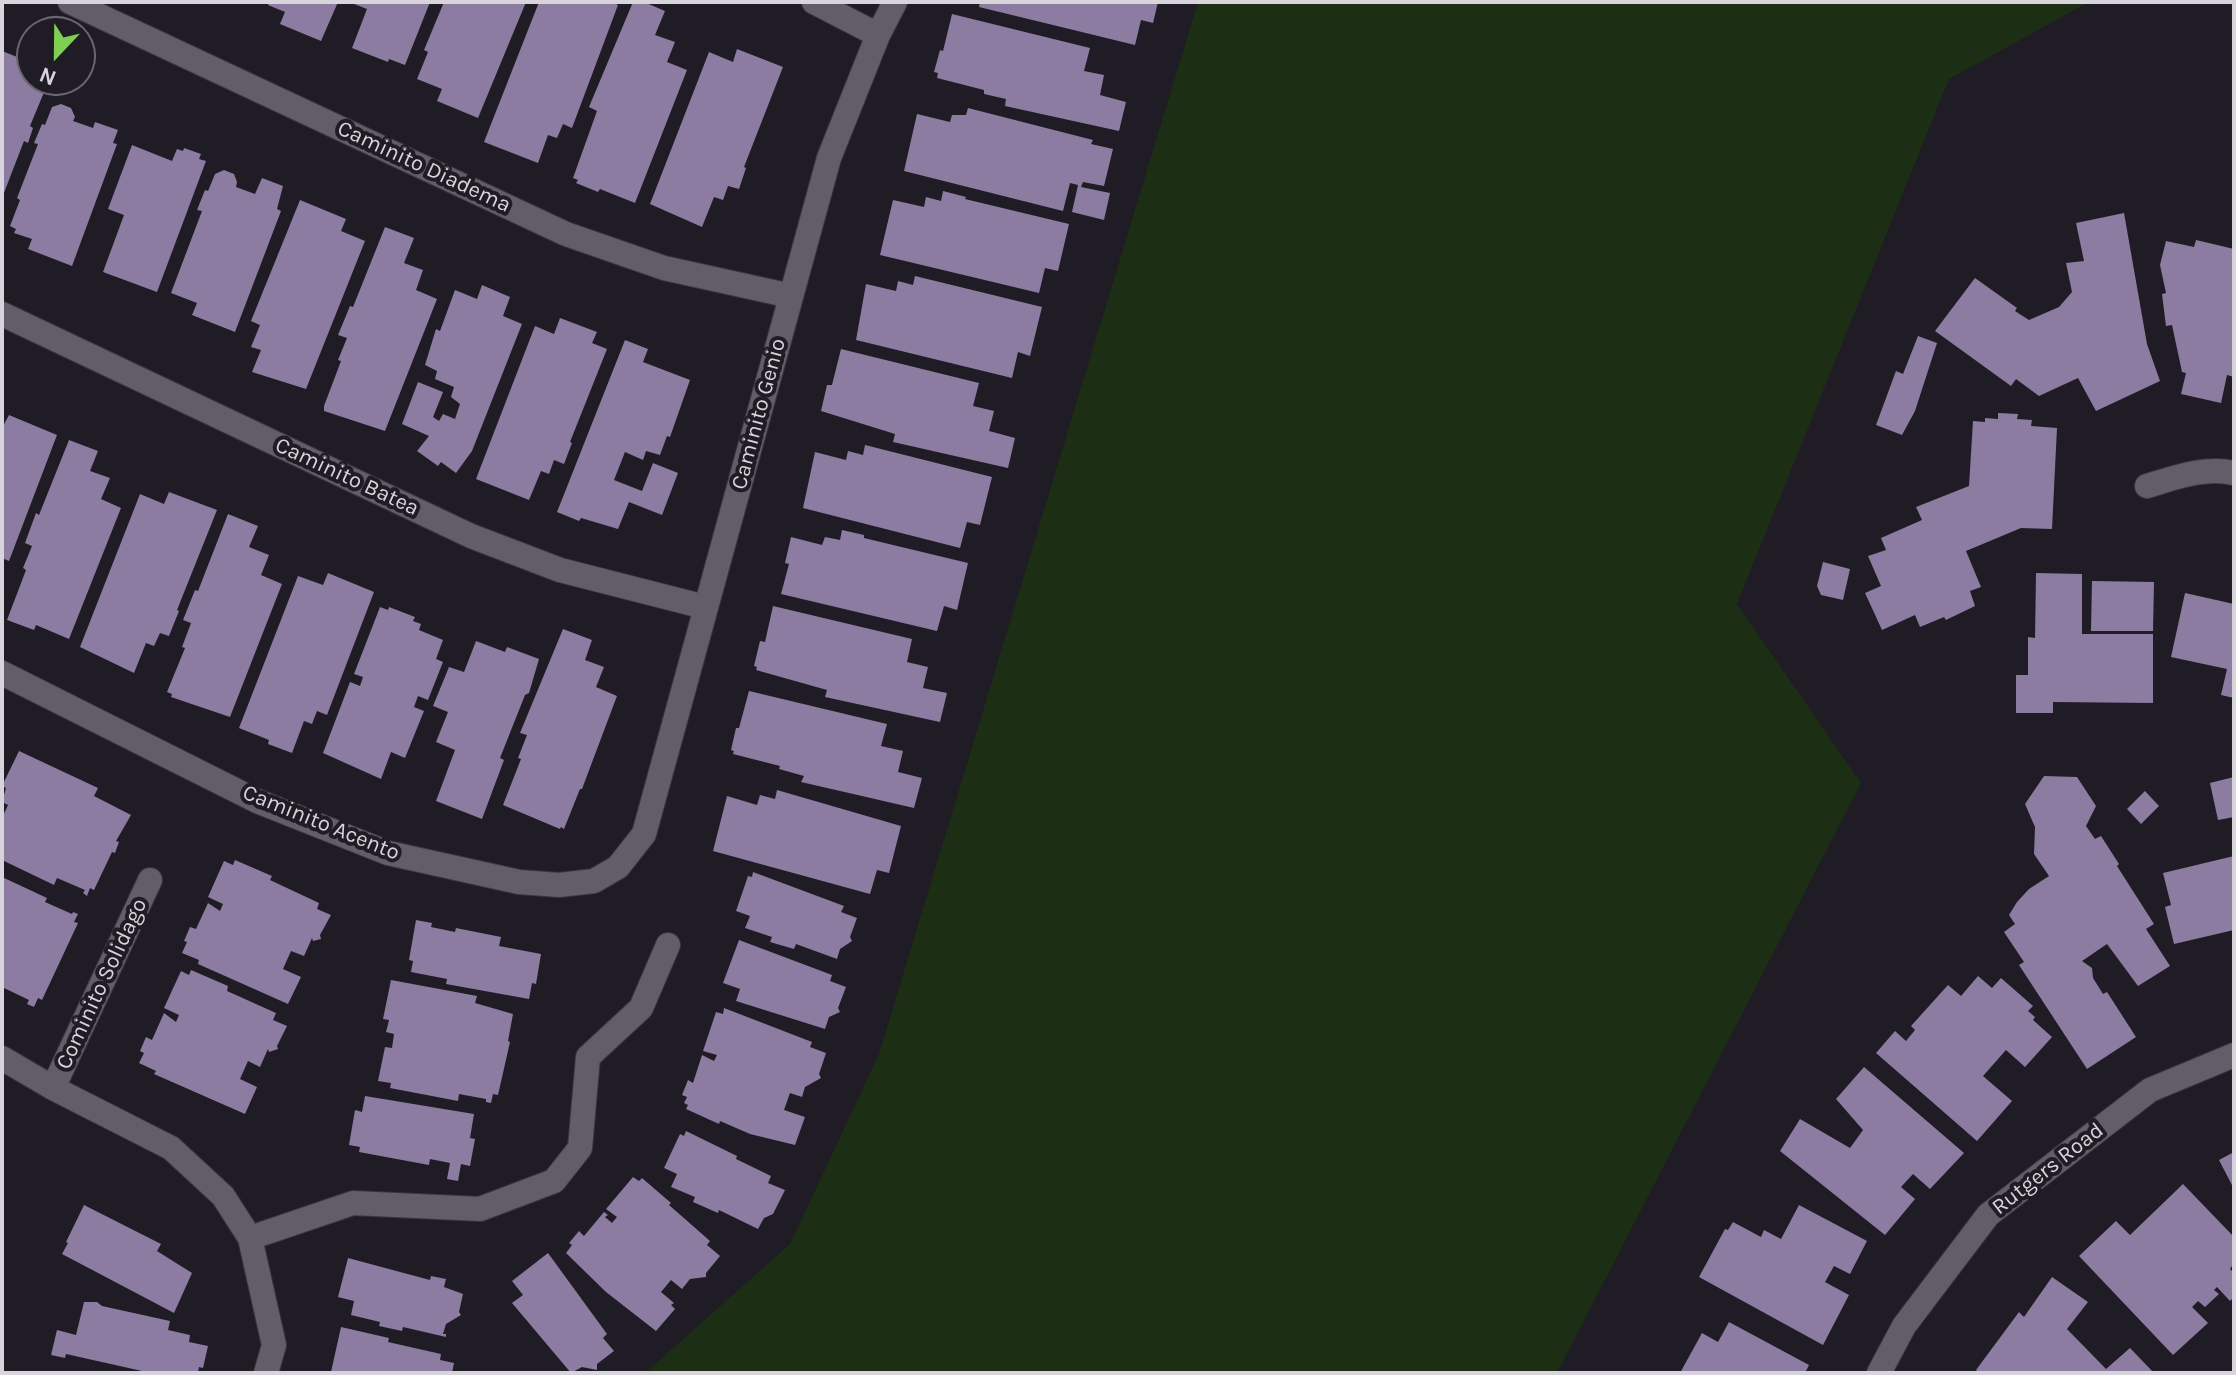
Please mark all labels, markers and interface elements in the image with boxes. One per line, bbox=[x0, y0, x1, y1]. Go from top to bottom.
north arrow bbox=[16, 16, 96, 96]
text: N bbox=[36, 61, 60, 91]
street label: Caminito Diadema bbox=[333, 115, 515, 219]
street label: Caminito Genio bbox=[726, 336, 792, 492]
street label: Caminito Batea bbox=[271, 432, 423, 522]
street label: Caminito Acento bbox=[239, 779, 403, 867]
street label: Cominito Solidago bbox=[51, 894, 153, 1074]
street label: Rutgers Road bbox=[1987, 1117, 2109, 1221]

